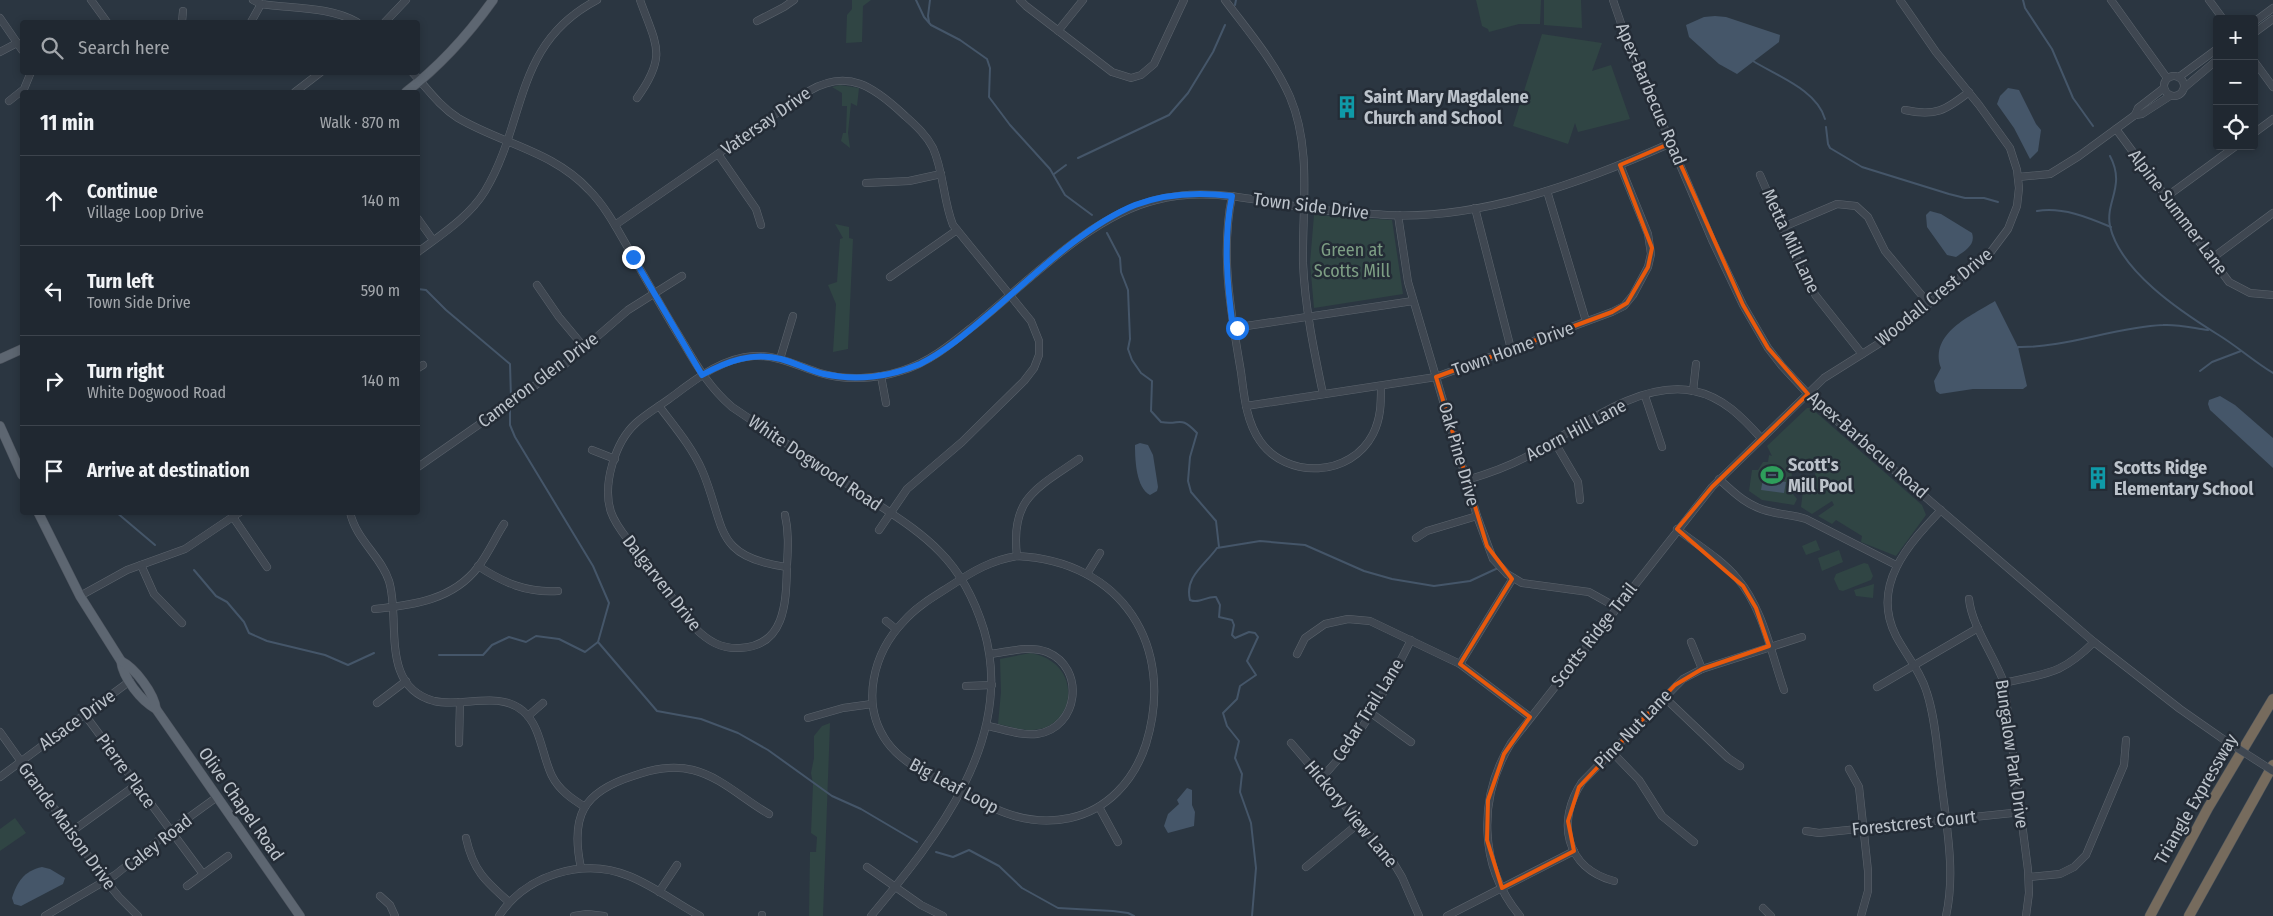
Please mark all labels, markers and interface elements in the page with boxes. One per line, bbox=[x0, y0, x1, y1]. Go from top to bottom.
map controls bbox=[2213, 15, 2258, 150]
button: + bbox=[2213, 15, 2258, 60]
search box bbox=[20, 20, 420, 75]
street label: Apex-Barbecue Road bbox=[1611, 20, 1691, 168]
icon: search bbox=[38, 34, 66, 62]
text: Search here bbox=[78, 36, 170, 59]
button: − bbox=[2213, 60, 2258, 105]
street label: Vatersay Drive bbox=[717, 82, 815, 160]
place label: Saint Mary Magdalene Church and School bbox=[1364, 86, 1529, 129]
building icon: Saint Mary Magdalene Church and School bbox=[1334, 94, 1360, 120]
button: locate bbox=[2213, 105, 2258, 150]
text: 11 min bbox=[40, 110, 94, 136]
text: Walk · 870 m bbox=[320, 113, 400, 132]
street label: Alpine Summer Lane bbox=[2124, 145, 2232, 279]
text: Continue bbox=[87, 180, 158, 203]
street label: Metta Mill Lane bbox=[1757, 185, 1825, 297]
icon: ahead bbox=[40, 187, 68, 215]
street label: Town Side Drive bbox=[1252, 188, 1370, 224]
text: 140 m bbox=[362, 191, 400, 210]
text: Village Loop Drive bbox=[87, 203, 204, 222]
park label: Green at Scotts Mill bbox=[1314, 239, 1390, 282]
street label: Woodall Crest Drive bbox=[1871, 243, 1997, 351]
route end bbox=[622, 246, 645, 269]
text: Turn left bbox=[87, 270, 154, 293]
icon: left bbox=[40, 277, 68, 305]
text: 590 m bbox=[361, 281, 400, 300]
text: Town Side Drive bbox=[87, 293, 191, 312]
route start bbox=[1226, 317, 1249, 340]
street label: Town Home Drive bbox=[1449, 317, 1577, 381]
street label: Cameron Glen Drive bbox=[473, 327, 603, 432]
text: Turn right bbox=[87, 360, 164, 383]
icon: right bbox=[40, 367, 68, 395]
text: 140 m bbox=[362, 371, 400, 390]
text: White Dogwood Road bbox=[87, 383, 226, 402]
street label: Apex-Barbecue Road bbox=[1803, 387, 1933, 503]
street label: Acorn Hill Lane bbox=[1522, 394, 1630, 466]
street label: Oak Pine Drive bbox=[1434, 399, 1484, 509]
street label: White Dogwood Road bbox=[744, 410, 886, 516]
place label: Scott's Mill Pool bbox=[1788, 454, 1853, 497]
icon: arrive bbox=[40, 457, 68, 485]
place label: Scotts Ridge Elementary School bbox=[2114, 457, 2253, 500]
text: Arrive at destination bbox=[87, 459, 250, 482]
sports icon: Scott's Mill Pool bbox=[1759, 462, 1785, 488]
building icon: Scotts Ridge Elementary School bbox=[2085, 465, 2111, 491]
street label: Dalgarven Drive bbox=[618, 531, 706, 635]
street label: Scotts Ridge Trail bbox=[1546, 578, 1642, 692]
street label: Cedar Trail Lane bbox=[1328, 654, 1409, 766]
street label: Bungalow Park Drive bbox=[1991, 678, 2033, 830]
street label: Alsace Drive bbox=[34, 685, 120, 755]
street label: Pine Nut Lane bbox=[1590, 685, 1676, 773]
street label: Pierre Place bbox=[92, 729, 161, 813]
street label: Triangle Expressway bbox=[2150, 730, 2242, 868]
street label: Olive Chapel Road bbox=[194, 743, 288, 865]
street label: Big Leaf Loop bbox=[906, 753, 1002, 819]
street label: Hickory View Lane bbox=[1300, 756, 1402, 872]
street label: Grande Maison Drive bbox=[13, 758, 121, 894]
street label: Forestcrest Court bbox=[1851, 806, 1977, 840]
street label: Caley Road bbox=[119, 809, 197, 877]

